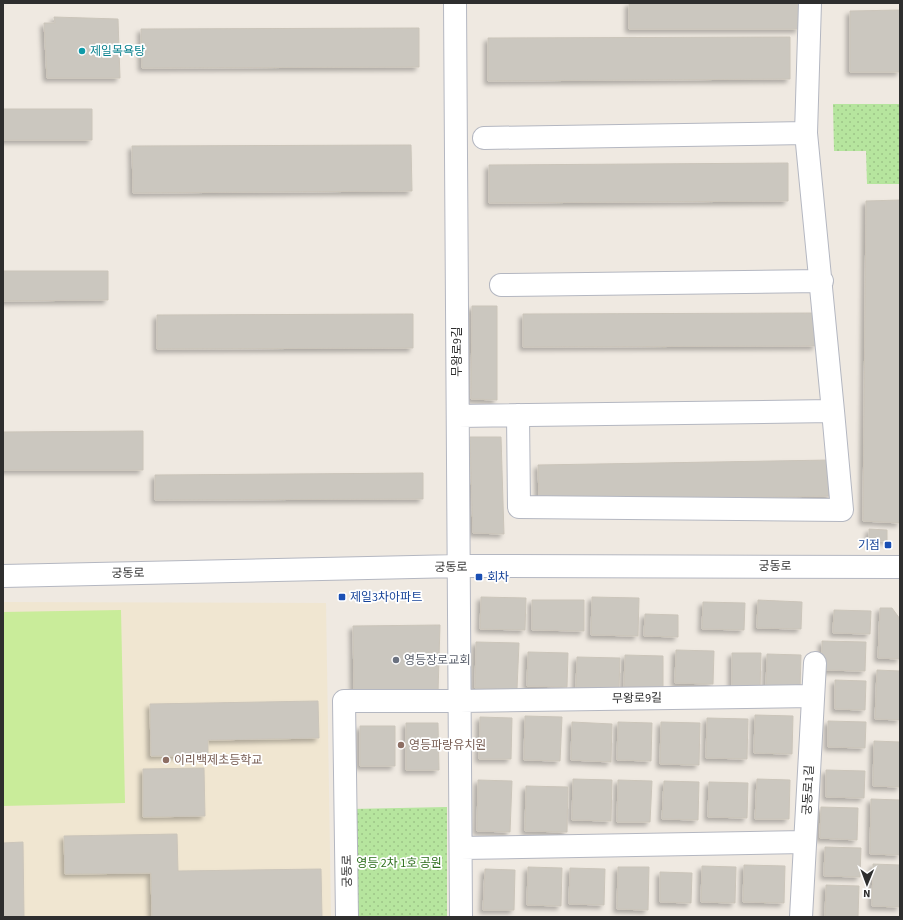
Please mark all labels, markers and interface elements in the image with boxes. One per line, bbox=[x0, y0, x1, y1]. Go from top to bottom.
place label: 제일목욕탕 bbox=[90, 43, 145, 60]
marker: 제일목욕탕 bbox=[77, 46, 87, 56]
street label: 무왕로9길 bbox=[449, 327, 466, 377]
place label: 기점 bbox=[858, 537, 880, 554]
marker: 기점 bbox=[883, 540, 893, 550]
street label: 궁동로 bbox=[758, 558, 792, 575]
street label: 궁동로 bbox=[434, 559, 468, 576]
street label: 궁동로 bbox=[111, 565, 145, 582]
place label: 회차 bbox=[487, 569, 509, 586]
marker: 회차 bbox=[474, 572, 484, 582]
place label: 제일3차아파트 bbox=[350, 589, 422, 606]
marker: 제일3차아파트 bbox=[337, 592, 347, 602]
place label: 영등장로교회 bbox=[404, 652, 470, 669]
marker: 영등장로교회 bbox=[391, 655, 401, 665]
street label: 무왕로9길 bbox=[612, 690, 662, 707]
place label: 영등파랑유치원 bbox=[409, 737, 486, 754]
marker: 영등파랑유치원 bbox=[396, 740, 406, 750]
place label: 이리백제초등학교 bbox=[174, 752, 262, 769]
marker: 이리백제초등학교 bbox=[161, 755, 171, 765]
street label: 궁동로1길 bbox=[799, 765, 818, 815]
street label: 궁동로 bbox=[339, 854, 356, 888]
park label: 영등 2차 1호 공원 bbox=[356, 855, 442, 872]
north arrow bbox=[847, 864, 887, 904]
text: N bbox=[863, 886, 871, 901]

